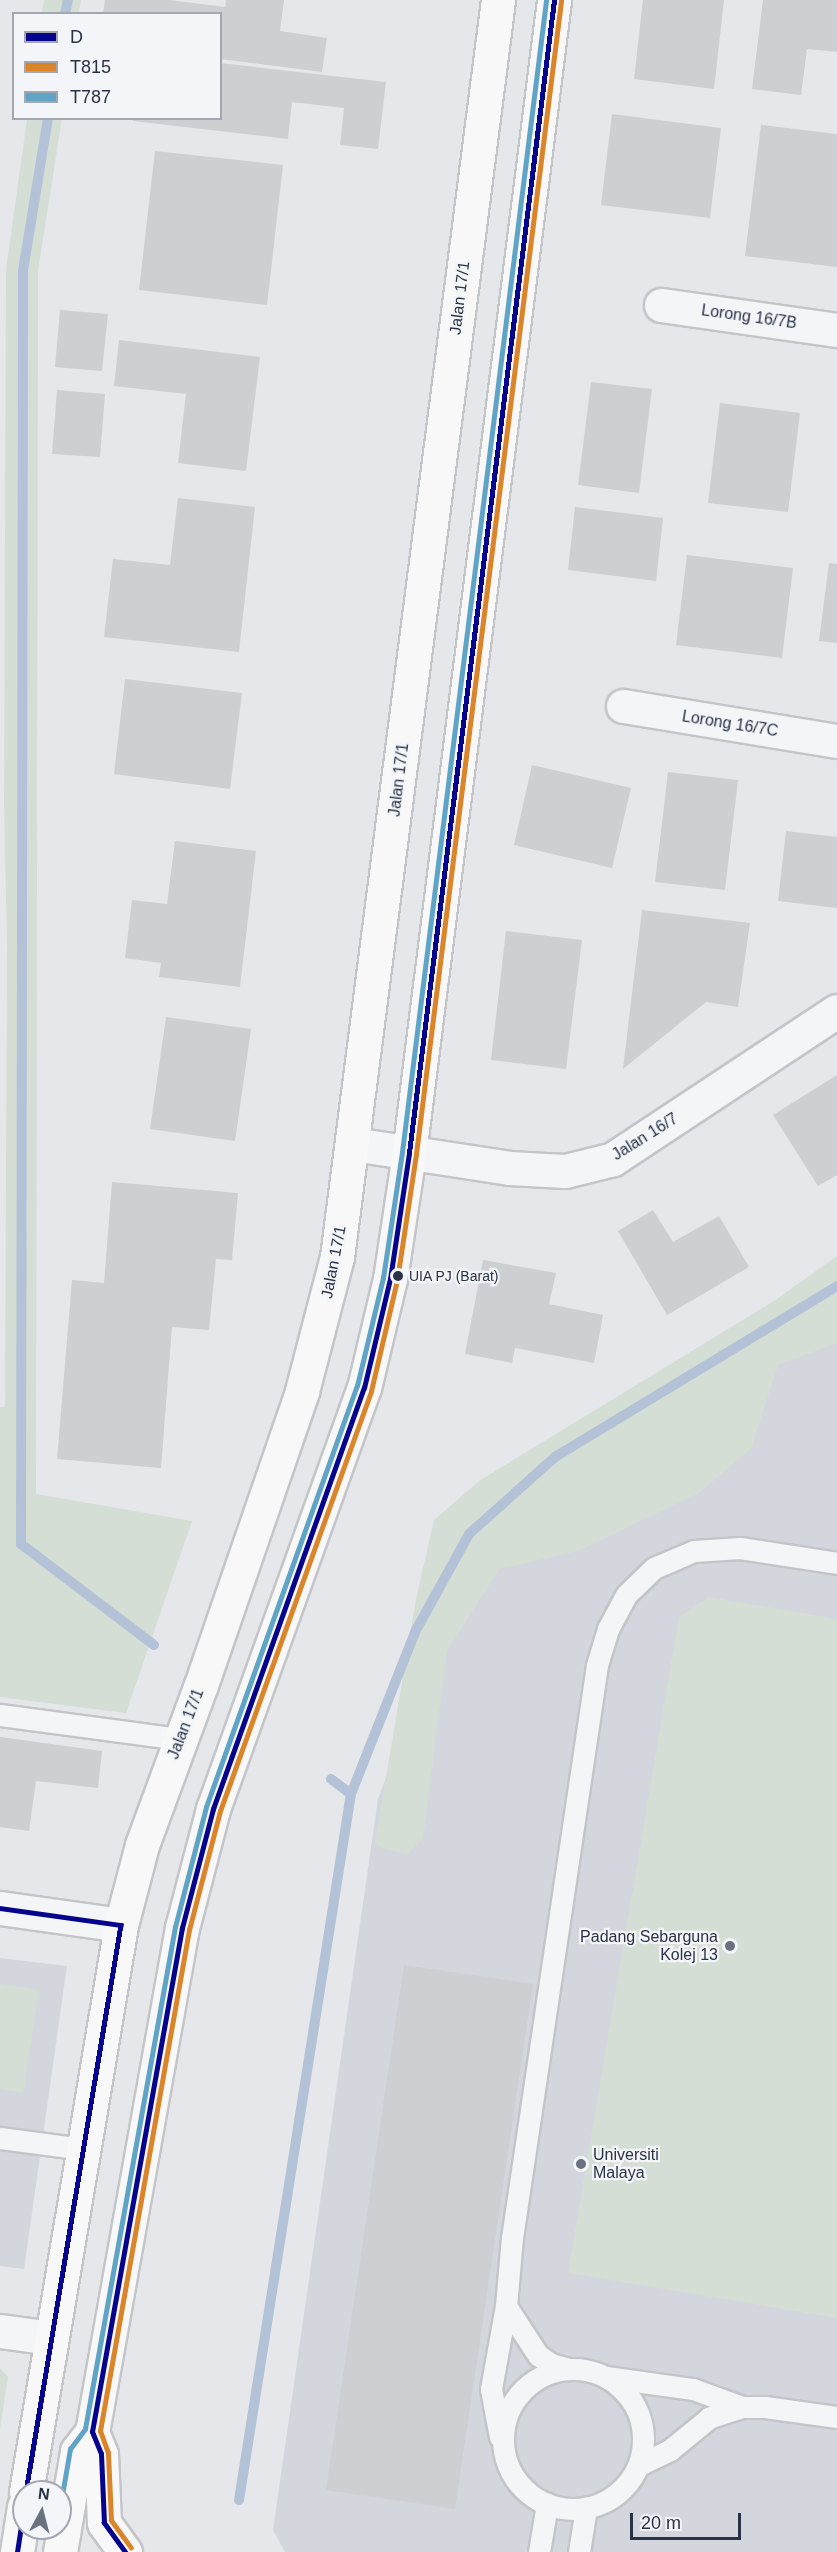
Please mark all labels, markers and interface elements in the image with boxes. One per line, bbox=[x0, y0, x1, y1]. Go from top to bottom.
legend bbox=[12, 12, 222, 120]
text: D bbox=[70, 27, 83, 47]
text: T815 bbox=[70, 57, 111, 77]
text: T787 bbox=[70, 87, 111, 107]
street label: Jalan 17/1 bbox=[446, 260, 474, 336]
street label: Lorong 16/7B bbox=[700, 301, 798, 333]
street label: Lorong 16/7C bbox=[681, 707, 779, 741]
street label: Jalan 17/1 bbox=[385, 742, 413, 818]
street label: Jalan 16/7 bbox=[609, 1109, 681, 1165]
street label: Jalan 17/1 bbox=[318, 1224, 350, 1300]
place label: UIA PJ (Barat) bbox=[409, 1268, 499, 1284]
marker: UIA PJ (Barat) bbox=[392, 1270, 404, 1282]
street label: Jalan 17/1 bbox=[164, 1686, 208, 1762]
place label: Padang Sebarguna Kolej 13 bbox=[580, 1927, 718, 1965]
marker: Padang Sebarguna Kolej 13 bbox=[723, 1939, 737, 1953]
place label: Universiti Malaya bbox=[593, 2145, 659, 2183]
marker: Universiti Malaya bbox=[574, 2157, 588, 2171]
north arrow bbox=[12, 2480, 72, 2540]
text: N bbox=[37, 2484, 51, 2503]
scale bar bbox=[633, 2501, 744, 2539]
text: 20 m bbox=[641, 2513, 681, 2533]

